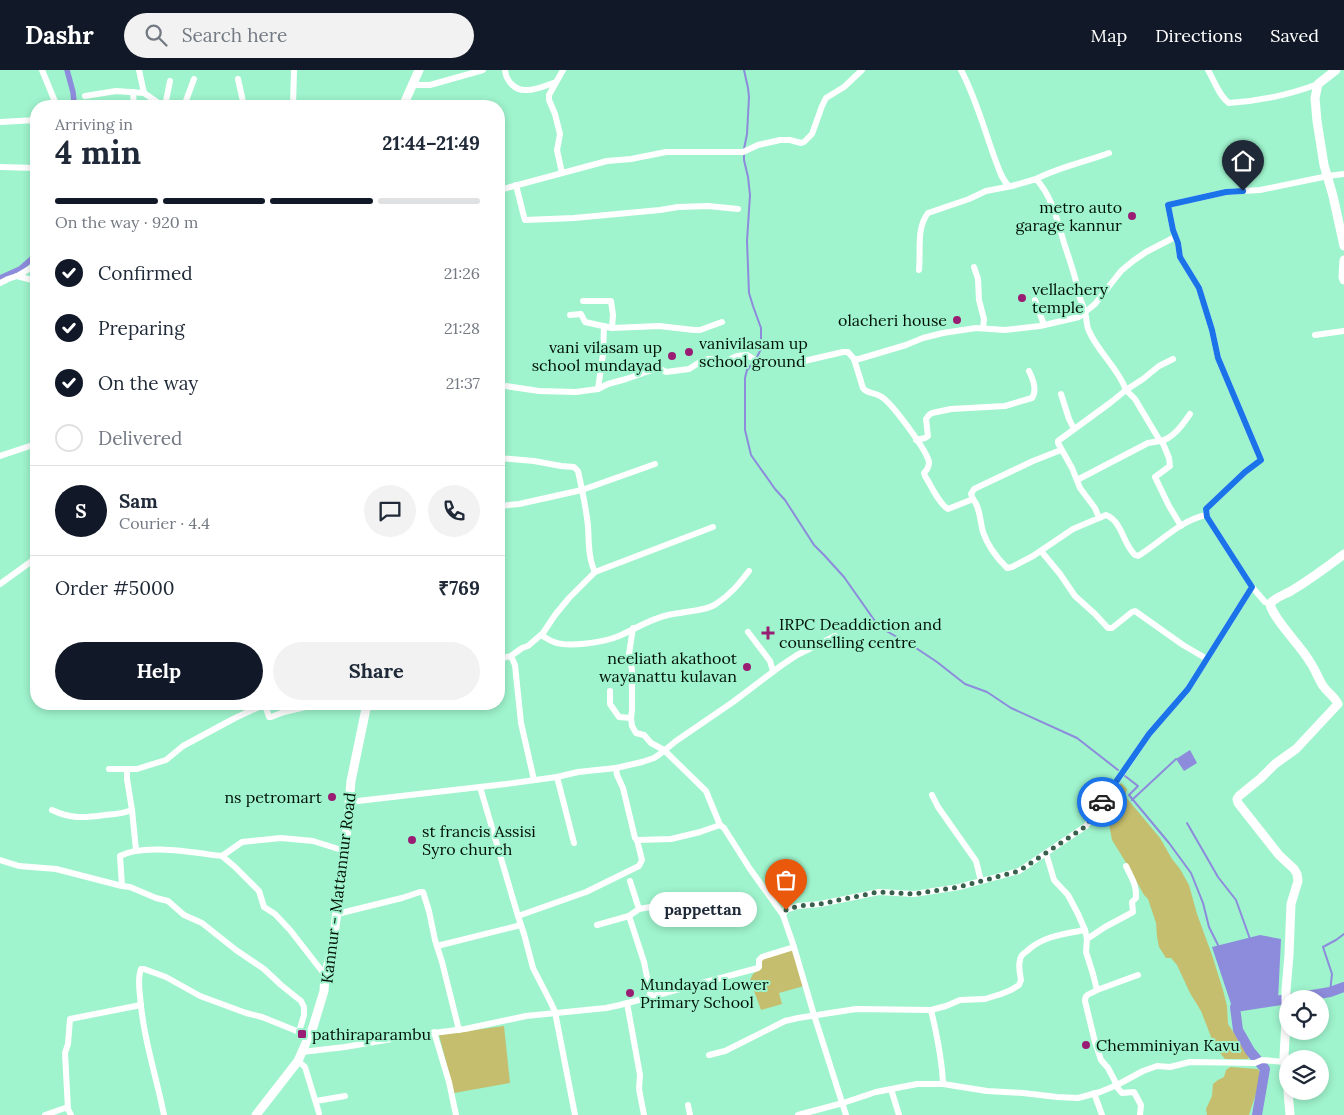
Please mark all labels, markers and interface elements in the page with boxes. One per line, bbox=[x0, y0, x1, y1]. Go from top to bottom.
search box bbox=[124, 13, 474, 58]
text: Dashr bbox=[25, 20, 94, 51]
icon: search bbox=[142, 21, 170, 49]
text: Search here bbox=[182, 23, 287, 47]
text: Map bbox=[1091, 24, 1127, 47]
text: Directions bbox=[1155, 24, 1242, 47]
text: Saved bbox=[1270, 24, 1319, 47]
text: Arriving in bbox=[55, 114, 133, 134]
text: 21:44–21:49 bbox=[382, 131, 480, 155]
text: 4 min bbox=[55, 132, 141, 173]
pin bbox=[1222, 140, 1264, 191]
icon: home bbox=[1229, 147, 1257, 175]
place label: metro auto garage kannur bbox=[1015, 197, 1122, 235]
marker: metro auto garage kannur bbox=[1126, 210, 1138, 222]
text: On the way · 920 m bbox=[55, 212, 198, 232]
icon: check bbox=[55, 259, 83, 287]
text: Confirmed bbox=[98, 261, 193, 285]
text: 21:26 bbox=[444, 263, 480, 283]
place label: vellachery temple bbox=[1032, 279, 1109, 317]
marker: vellachery temple bbox=[1016, 292, 1028, 304]
place label: olacheri house bbox=[838, 310, 947, 330]
icon: check bbox=[55, 314, 83, 342]
marker: olacheri house bbox=[951, 314, 963, 326]
text: Preparing bbox=[98, 316, 185, 340]
text: 21:28 bbox=[444, 318, 480, 338]
place label: vanivilasam up school ground bbox=[699, 333, 808, 371]
place label: vani vilasam up school mundayad bbox=[532, 337, 662, 375]
marker: vanivilasam up school ground bbox=[683, 346, 695, 358]
marker: vani vilasam up school mundayad bbox=[666, 350, 678, 362]
icon: check bbox=[55, 369, 83, 397]
text: On the way bbox=[98, 371, 198, 395]
text: 21:37 bbox=[446, 373, 480, 393]
text: Delivered bbox=[98, 426, 182, 450]
button: chat bbox=[364, 485, 416, 537]
button: phone bbox=[428, 485, 480, 537]
text: Sam bbox=[119, 489, 158, 513]
text: S bbox=[75, 499, 87, 523]
text: Courier · 4.4 bbox=[119, 513, 210, 533]
text: Order #5000 bbox=[55, 576, 175, 600]
text: ₹769 bbox=[438, 576, 480, 600]
place label: IRPC Deaddiction and counselling centre bbox=[779, 614, 942, 652]
marker: IRPC Deaddiction and counselling centre bbox=[761, 626, 775, 640]
button: Help bbox=[55, 642, 263, 700]
button: Share bbox=[273, 642, 480, 700]
place label: neeliath akathoot wayanattu kulavan bbox=[599, 648, 738, 686]
marker: neeliath akathoot wayanattu kulavan bbox=[741, 661, 753, 673]
courier bbox=[1077, 777, 1127, 827]
place label: ns petromart bbox=[224, 787, 323, 807]
icon: car bbox=[1088, 788, 1116, 816]
street label: Kannur - Mattannur Road bbox=[316, 791, 360, 985]
marker: ns petromart bbox=[326, 791, 338, 803]
place label: st francis Assisi Syro church bbox=[422, 821, 536, 859]
marker: st francis Assisi Syro church bbox=[406, 834, 418, 846]
pin bbox=[765, 859, 807, 910]
icon: bag bbox=[772, 866, 800, 894]
callout: pappettan bbox=[648, 892, 756, 928]
text: pappettan bbox=[664, 899, 742, 919]
place label: Mundayad Lower Primary School bbox=[640, 974, 769, 1012]
marker: Mundayad Lower Primary School bbox=[624, 987, 636, 999]
map controls bbox=[1279, 990, 1329, 1100]
button: locate bbox=[1279, 990, 1329, 1040]
place label: pathiraparambu bbox=[312, 1024, 432, 1044]
marker: pathiraparambu bbox=[296, 1028, 308, 1040]
place label: Chemminiyan Kavu bbox=[1096, 1035, 1240, 1055]
marker: Chemminiyan Kavu bbox=[1080, 1039, 1092, 1051]
button: layers bbox=[1279, 1050, 1329, 1100]

